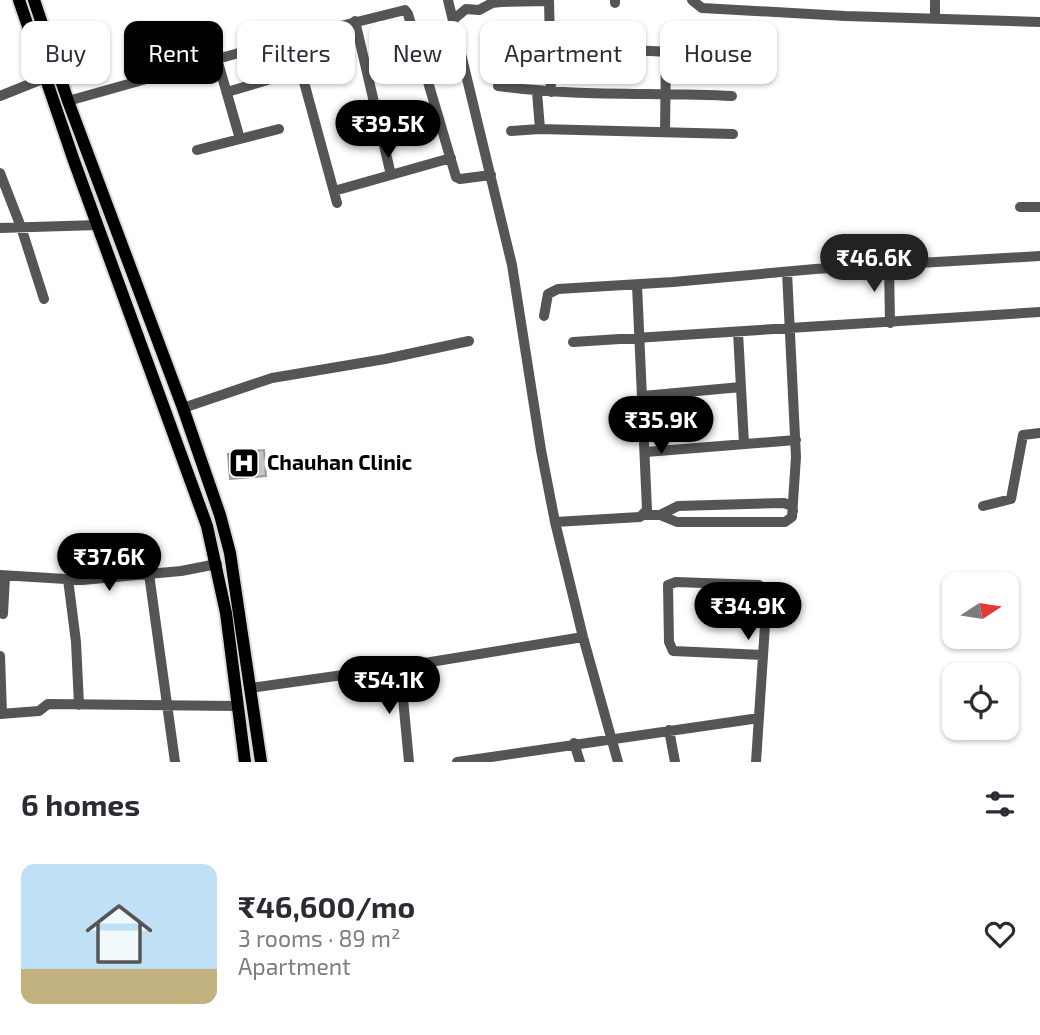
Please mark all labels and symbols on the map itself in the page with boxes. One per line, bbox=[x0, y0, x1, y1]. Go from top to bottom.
pin: ₹39.5K bbox=[331, 100, 445, 160]
pin: ₹46.6K bbox=[817, 234, 931, 294]
pin: ₹35.9K bbox=[604, 396, 718, 456]
hospital icon: Chauhan Clinic bbox=[227, 446, 261, 480]
place label: Chauhan Clinic bbox=[267, 449, 413, 474]
pin: ₹37.6K bbox=[52, 534, 166, 593]
north arrow bbox=[942, 572, 1018, 649]
pin: ₹34.9K bbox=[691, 582, 805, 642]
pin: ₹54.1K bbox=[332, 656, 446, 716]

